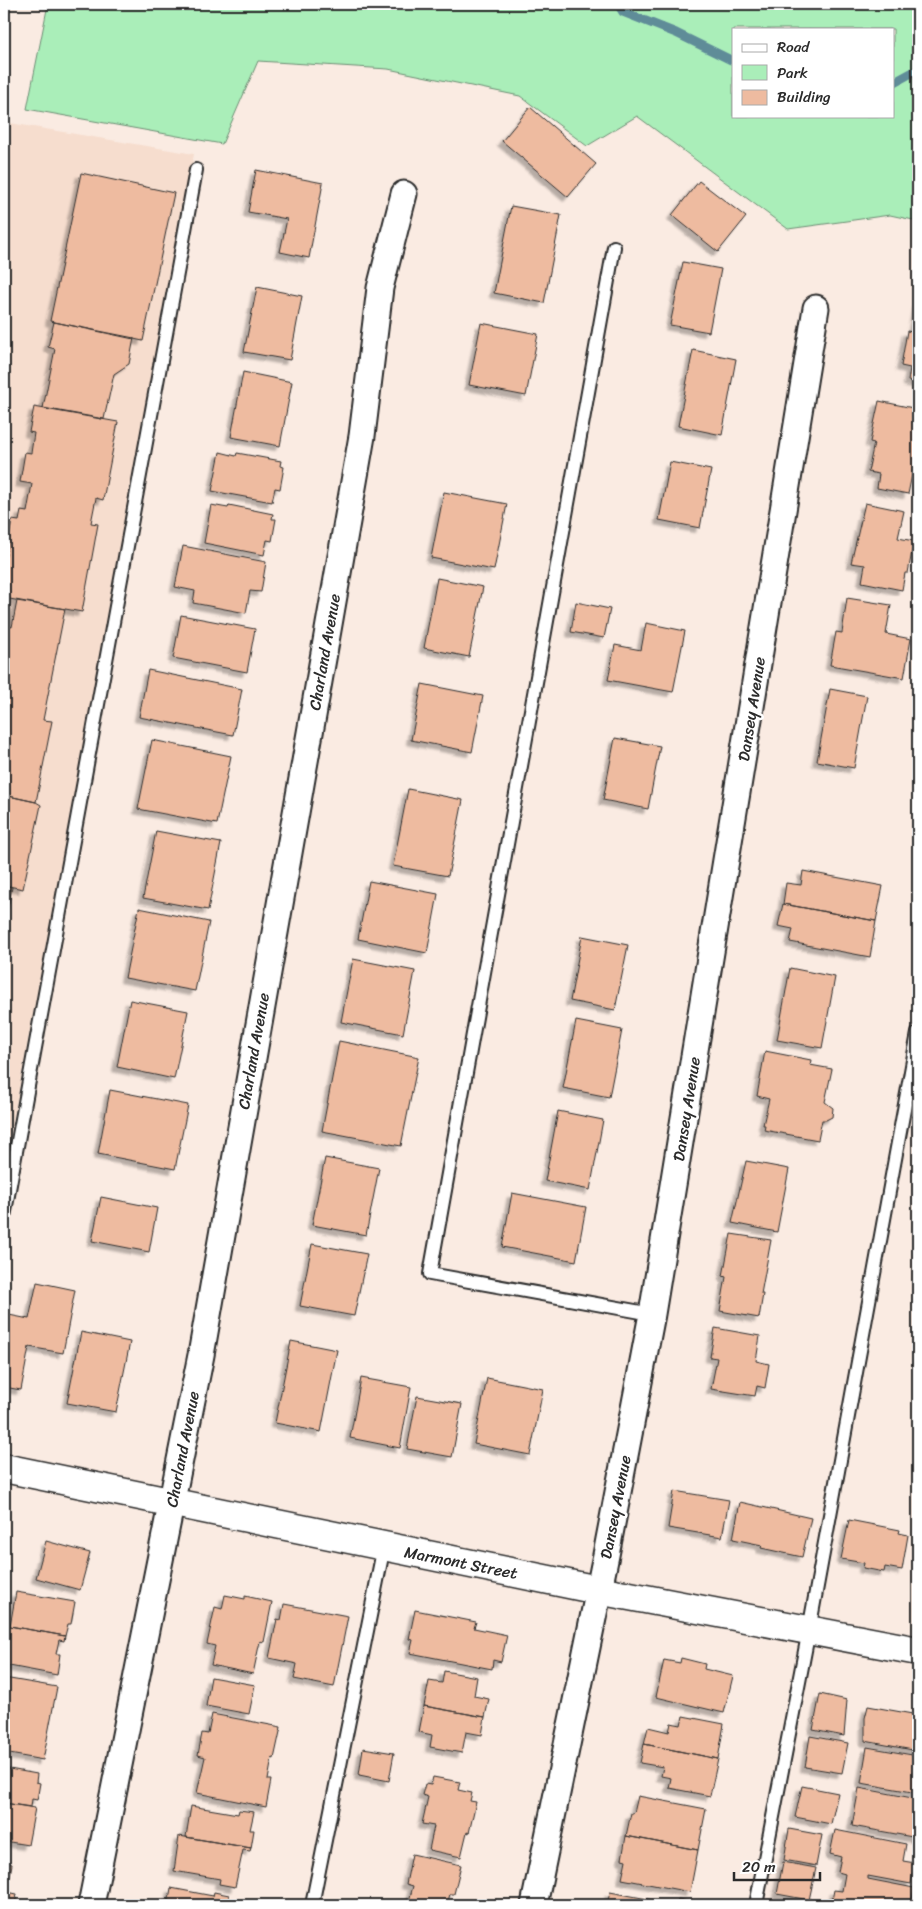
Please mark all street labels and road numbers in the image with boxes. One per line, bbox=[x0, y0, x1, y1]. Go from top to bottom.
street label: Charland Avenue bbox=[300, 592, 349, 713]
street label: Dansey Avenue bbox=[729, 655, 774, 763]
street label: Charland Avenue bbox=[229, 991, 278, 1112]
street label: Dansey Avenue bbox=[664, 1055, 709, 1163]
street label: Charland Avenue bbox=[157, 1388, 208, 1510]
street label: Dansey Avenue bbox=[591, 1453, 640, 1562]
street label: Marmont Street bbox=[402, 1537, 520, 1588]

